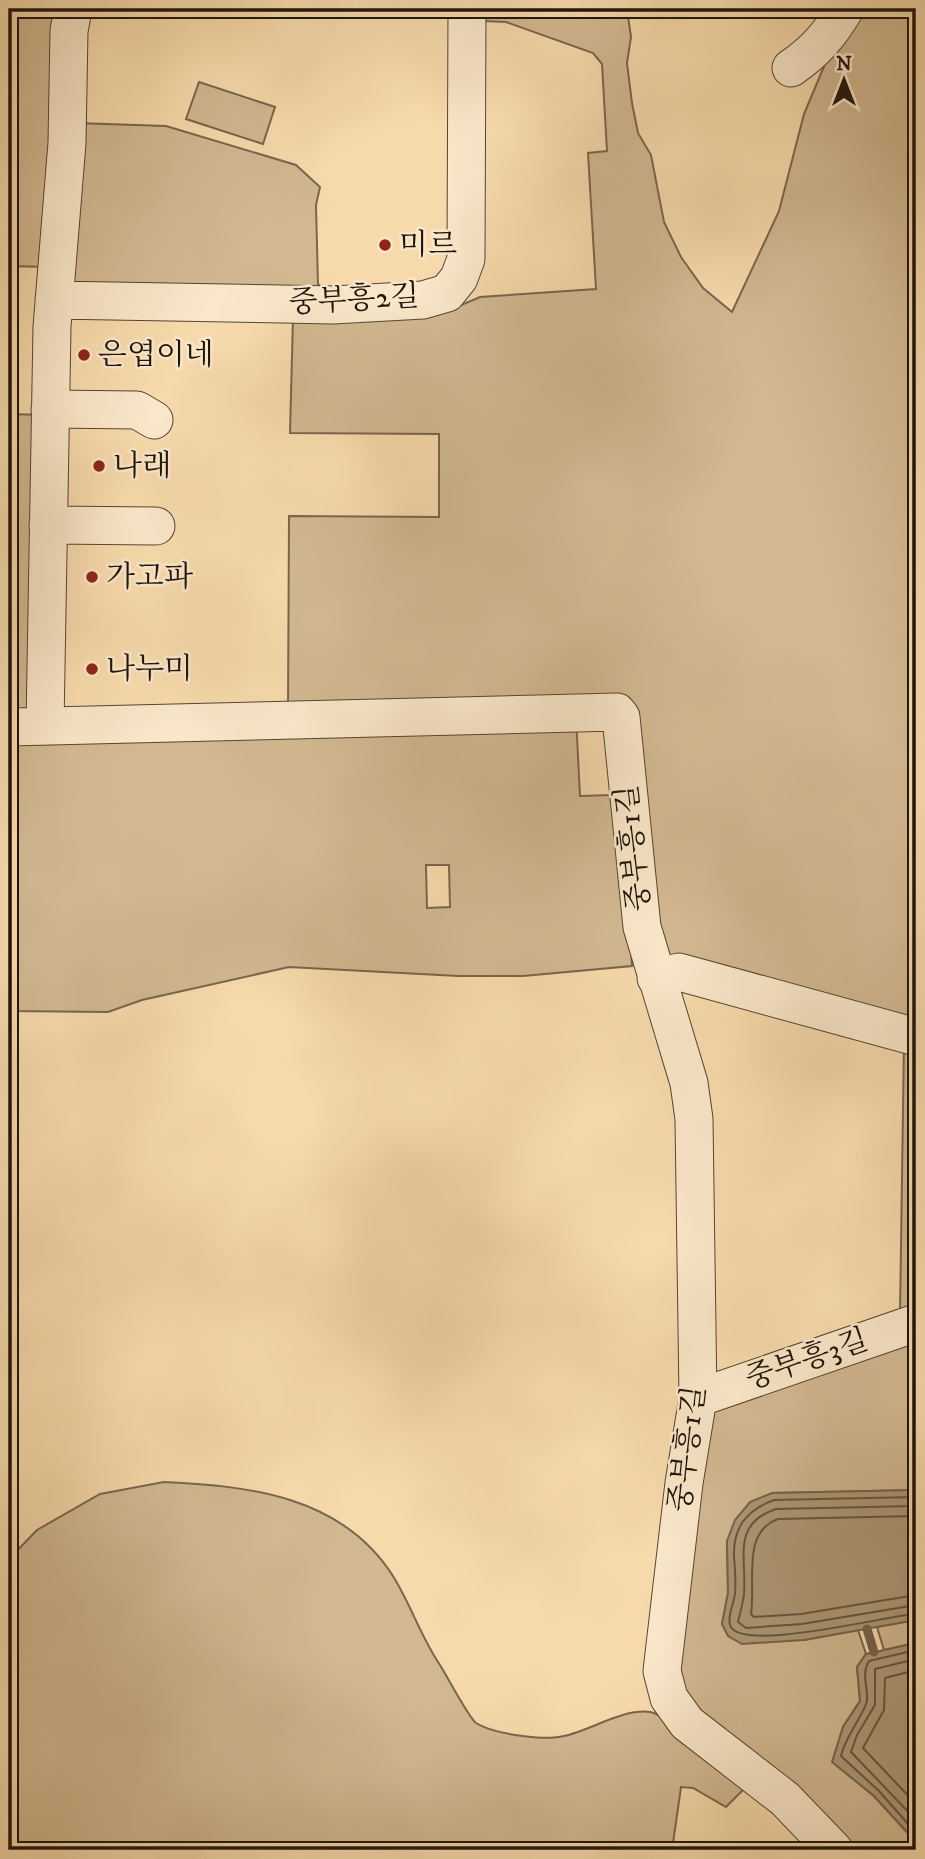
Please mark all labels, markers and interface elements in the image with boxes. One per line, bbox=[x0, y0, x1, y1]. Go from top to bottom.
north arrow bbox=[810, 46, 880, 116]
text: N bbox=[836, 53, 852, 76]
place label: 미르 bbox=[399, 227, 457, 264]
marker: 미르 bbox=[377, 237, 393, 253]
street label: 중부흥2길 bbox=[288, 278, 420, 322]
place label: 은엽이네 bbox=[98, 337, 214, 374]
marker: 은엽이네 bbox=[76, 347, 92, 363]
place label: 나래 bbox=[113, 448, 171, 485]
marker: 나래 bbox=[91, 458, 107, 474]
place label: 가고파 bbox=[106, 559, 193, 596]
marker: 가고파 bbox=[84, 569, 100, 585]
place label: 나누미 bbox=[106, 651, 193, 688]
marker: 나누미 bbox=[84, 661, 100, 677]
street label: 중부흥1길 bbox=[609, 783, 659, 913]
street label: 중부흥3길 bbox=[741, 1322, 873, 1398]
street label: 중부흥1길 bbox=[662, 1384, 714, 1514]

